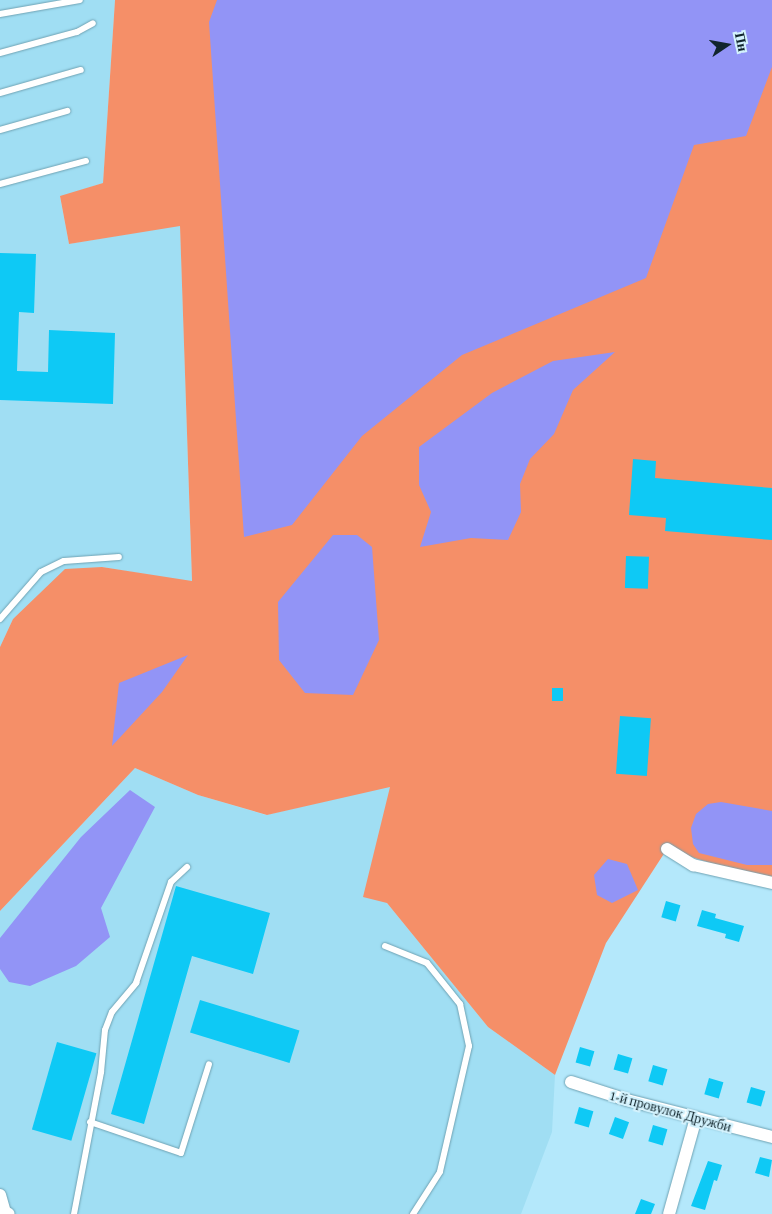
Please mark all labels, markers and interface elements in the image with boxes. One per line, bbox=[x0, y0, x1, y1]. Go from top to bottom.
north arrow bbox=[702, 20, 752, 70]
text: Пн bbox=[732, 31, 751, 53]
street label: 1-й провулок Дружби bbox=[609, 1087, 733, 1135]

